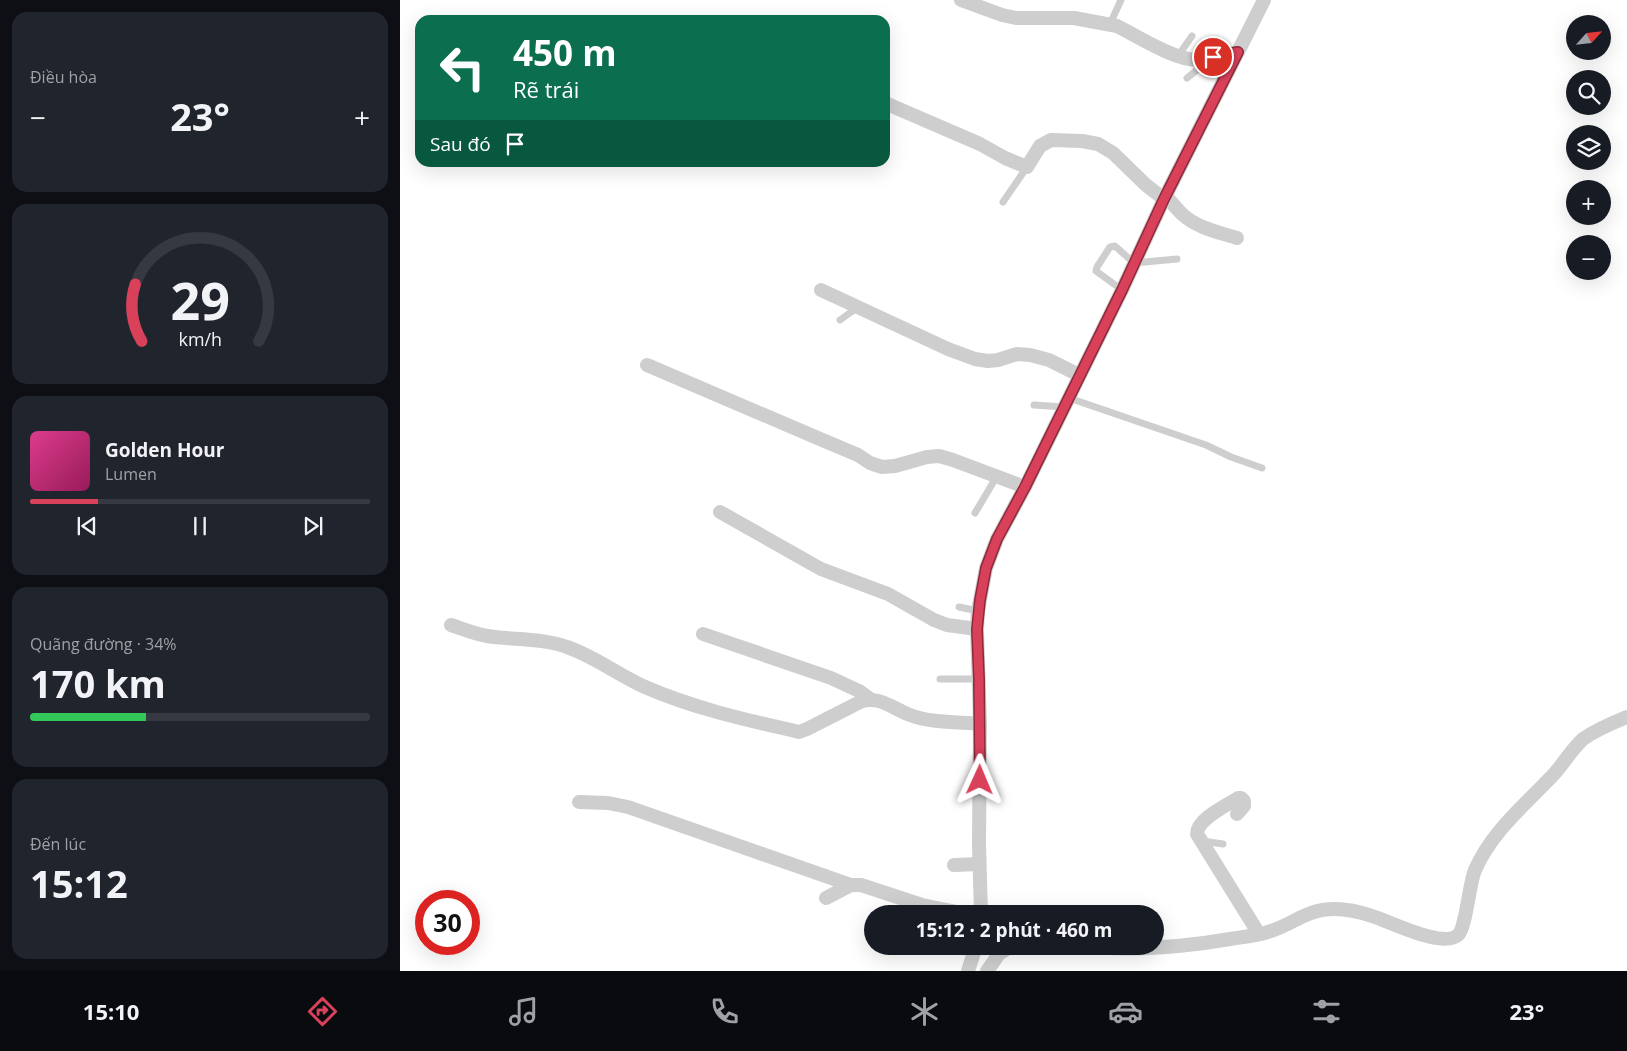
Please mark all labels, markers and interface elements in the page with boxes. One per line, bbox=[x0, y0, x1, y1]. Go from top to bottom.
north arrow bbox=[1566, 15, 1611, 60]
map controls bbox=[1566, 15, 1611, 280]
text: 450 m bbox=[513, 29, 617, 76]
icon: left bbox=[430, 35, 495, 100]
pin bbox=[1192, 36, 1234, 78]
icon: arrive bbox=[1199, 43, 1227, 71]
text: Điều hòa bbox=[30, 66, 97, 88]
button: search bbox=[1566, 70, 1611, 115]
text: Rẽ trái bbox=[513, 74, 579, 104]
text: 23° bbox=[170, 90, 230, 142]
text: − bbox=[30, 98, 46, 136]
text: + bbox=[354, 98, 370, 136]
button: layers bbox=[1566, 125, 1611, 170]
icon: arrive bbox=[501, 130, 529, 158]
text: Sau đó bbox=[430, 131, 491, 157]
button: + bbox=[1566, 180, 1611, 225]
button: − bbox=[1566, 235, 1611, 280]
text: 29 bbox=[170, 264, 230, 335]
text: km/h bbox=[178, 327, 222, 351]
text: Golden Hour bbox=[105, 437, 224, 463]
text: Lumen bbox=[105, 463, 157, 485]
icon: previous bbox=[73, 512, 101, 540]
icon: pause bbox=[186, 512, 214, 540]
icon: next bbox=[299, 512, 327, 540]
text: Quãng đường · 34% bbox=[30, 633, 177, 655]
text: 170 km bbox=[30, 657, 166, 709]
position arrow bbox=[953, 753, 1005, 805]
text: Đến lúc bbox=[30, 833, 86, 855]
text: 15:12 bbox=[30, 857, 128, 909]
speed limit sign: 30 bbox=[415, 890, 480, 955]
text: 15:12 · 2 phút · 460 m bbox=[916, 917, 1112, 943]
icon: directions bbox=[305, 994, 340, 1029]
icon: music bbox=[506, 994, 541, 1029]
icon: phone bbox=[707, 994, 742, 1029]
icon: climate bbox=[907, 994, 942, 1029]
icon: car bbox=[1108, 994, 1143, 1029]
icon: filters bbox=[1309, 994, 1344, 1029]
text: 15:10 bbox=[83, 996, 139, 1026]
text: 23° bbox=[1509, 996, 1544, 1026]

